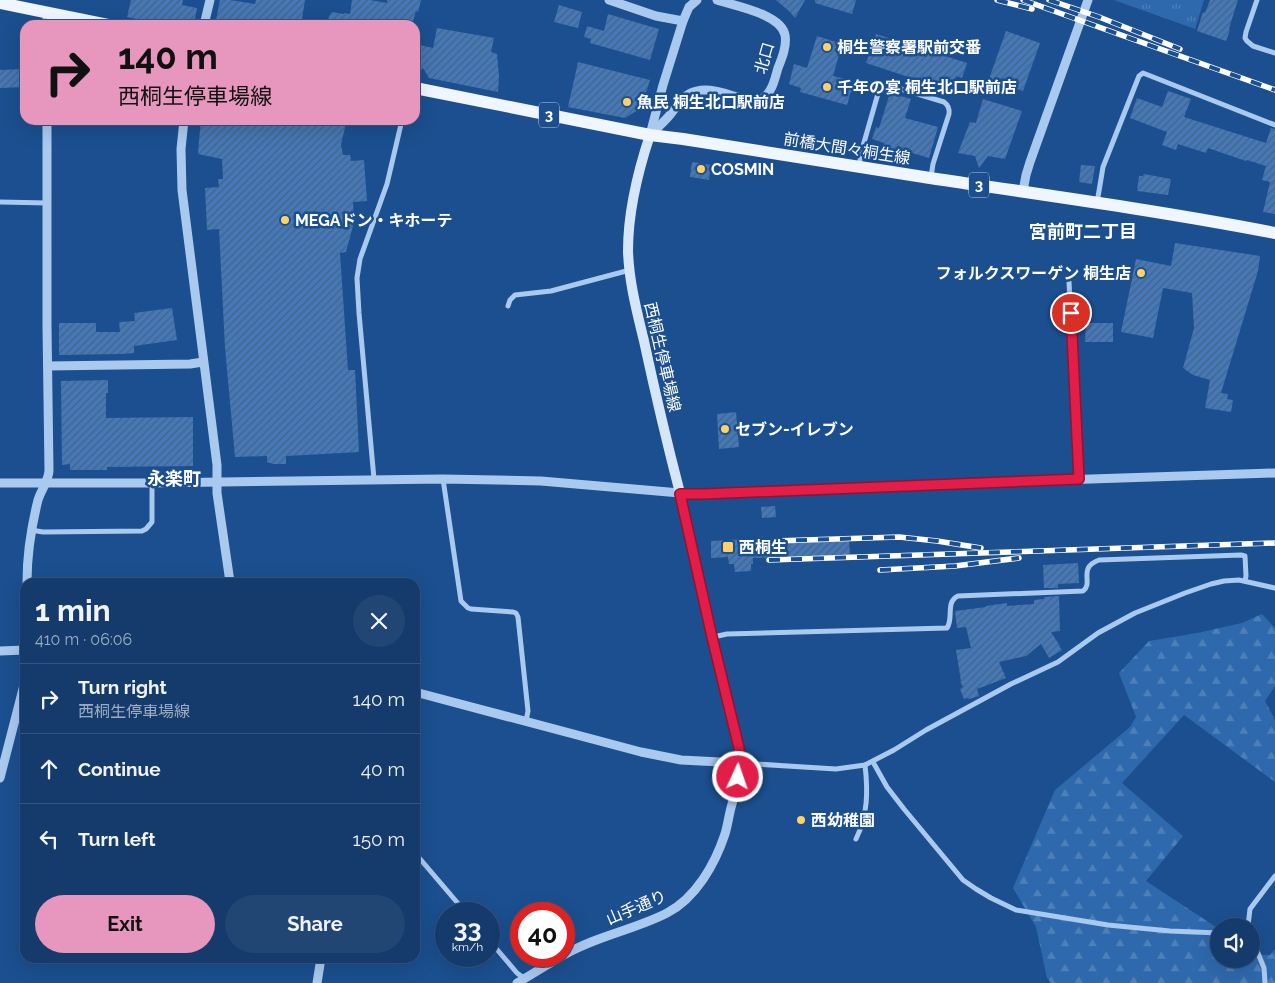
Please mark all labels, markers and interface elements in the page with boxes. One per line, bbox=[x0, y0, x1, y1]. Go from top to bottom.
text: 140 m bbox=[118, 36, 218, 77]
place label: 桐生警察署駅前交番 bbox=[837, 38, 981, 57]
icon: right bbox=[35, 40, 100, 105]
street label: 北口 bbox=[751, 40, 778, 76]
marker: 桐生警察署駅前交番 bbox=[821, 41, 833, 53]
place label: 千年の宴 桐生北口駅前店 bbox=[837, 78, 1017, 97]
marker: 千年の宴 桐生北口駅前店 bbox=[821, 81, 833, 93]
text: 西桐生停車場線 bbox=[118, 83, 272, 109]
place label: 魚民 桐生北口駅前店 bbox=[637, 93, 785, 112]
marker: 魚民 桐生北口駅前店 bbox=[621, 96, 633, 108]
road number: 3 bbox=[539, 102, 559, 128]
street label: 前橋大間々桐生線 bbox=[782, 129, 912, 168]
place label: COSMIN bbox=[711, 160, 774, 179]
marker: COSMIN bbox=[695, 163, 707, 175]
road number: 3 bbox=[969, 172, 989, 198]
place label: MEGAドン・キホーテ bbox=[295, 211, 453, 230]
marker: MEGAドン・キホーテ bbox=[279, 214, 291, 226]
district label: 宮前町二丁目 bbox=[1029, 221, 1137, 242]
place label: フォルクスワーゲン 桐生店 bbox=[936, 264, 1131, 283]
marker: フォルクスワーゲン 桐生店 bbox=[1135, 267, 1147, 279]
pin bbox=[1050, 292, 1092, 334]
icon: arrive bbox=[1057, 299, 1085, 327]
street label: 西桐生停車場線 bbox=[641, 300, 684, 414]
place label: セブン-イレブン bbox=[735, 420, 854, 439]
marker: セブン-イレブン bbox=[719, 423, 731, 435]
district label: 永楽町 bbox=[147, 468, 201, 489]
place label: 西桐生 bbox=[739, 538, 787, 557]
marker: 西桐生 bbox=[721, 540, 735, 554]
text: 1 min bbox=[35, 593, 111, 628]
button: close bbox=[353, 595, 405, 647]
text: 410 m · 06:06 bbox=[35, 630, 132, 649]
text: Turn right bbox=[78, 676, 167, 698]
icon: right bbox=[35, 685, 63, 713]
text: 140 m bbox=[353, 688, 405, 710]
text: 西桐生停車場線 bbox=[78, 702, 190, 721]
position arrow bbox=[711, 750, 763, 802]
icon: ahead bbox=[35, 755, 63, 783]
text: Continue bbox=[78, 758, 161, 780]
text: 40 m bbox=[361, 758, 405, 780]
place label: 西幼稚園 bbox=[811, 811, 875, 830]
marker: 西幼稚園 bbox=[795, 814, 807, 826]
icon: left bbox=[35, 825, 63, 853]
text: Turn left bbox=[78, 828, 155, 850]
text: 150 m bbox=[353, 828, 405, 850]
street label: 山手通り bbox=[603, 886, 669, 929]
button: Exit bbox=[35, 895, 215, 953]
button: Share bbox=[225, 895, 405, 953]
speed limit sign: 40 bbox=[510, 902, 575, 967]
text: 33 bbox=[454, 913, 481, 943]
map controls bbox=[1210, 918, 1260, 968]
button: sound bbox=[1210, 918, 1260, 968]
text: km/h bbox=[452, 940, 483, 954]

